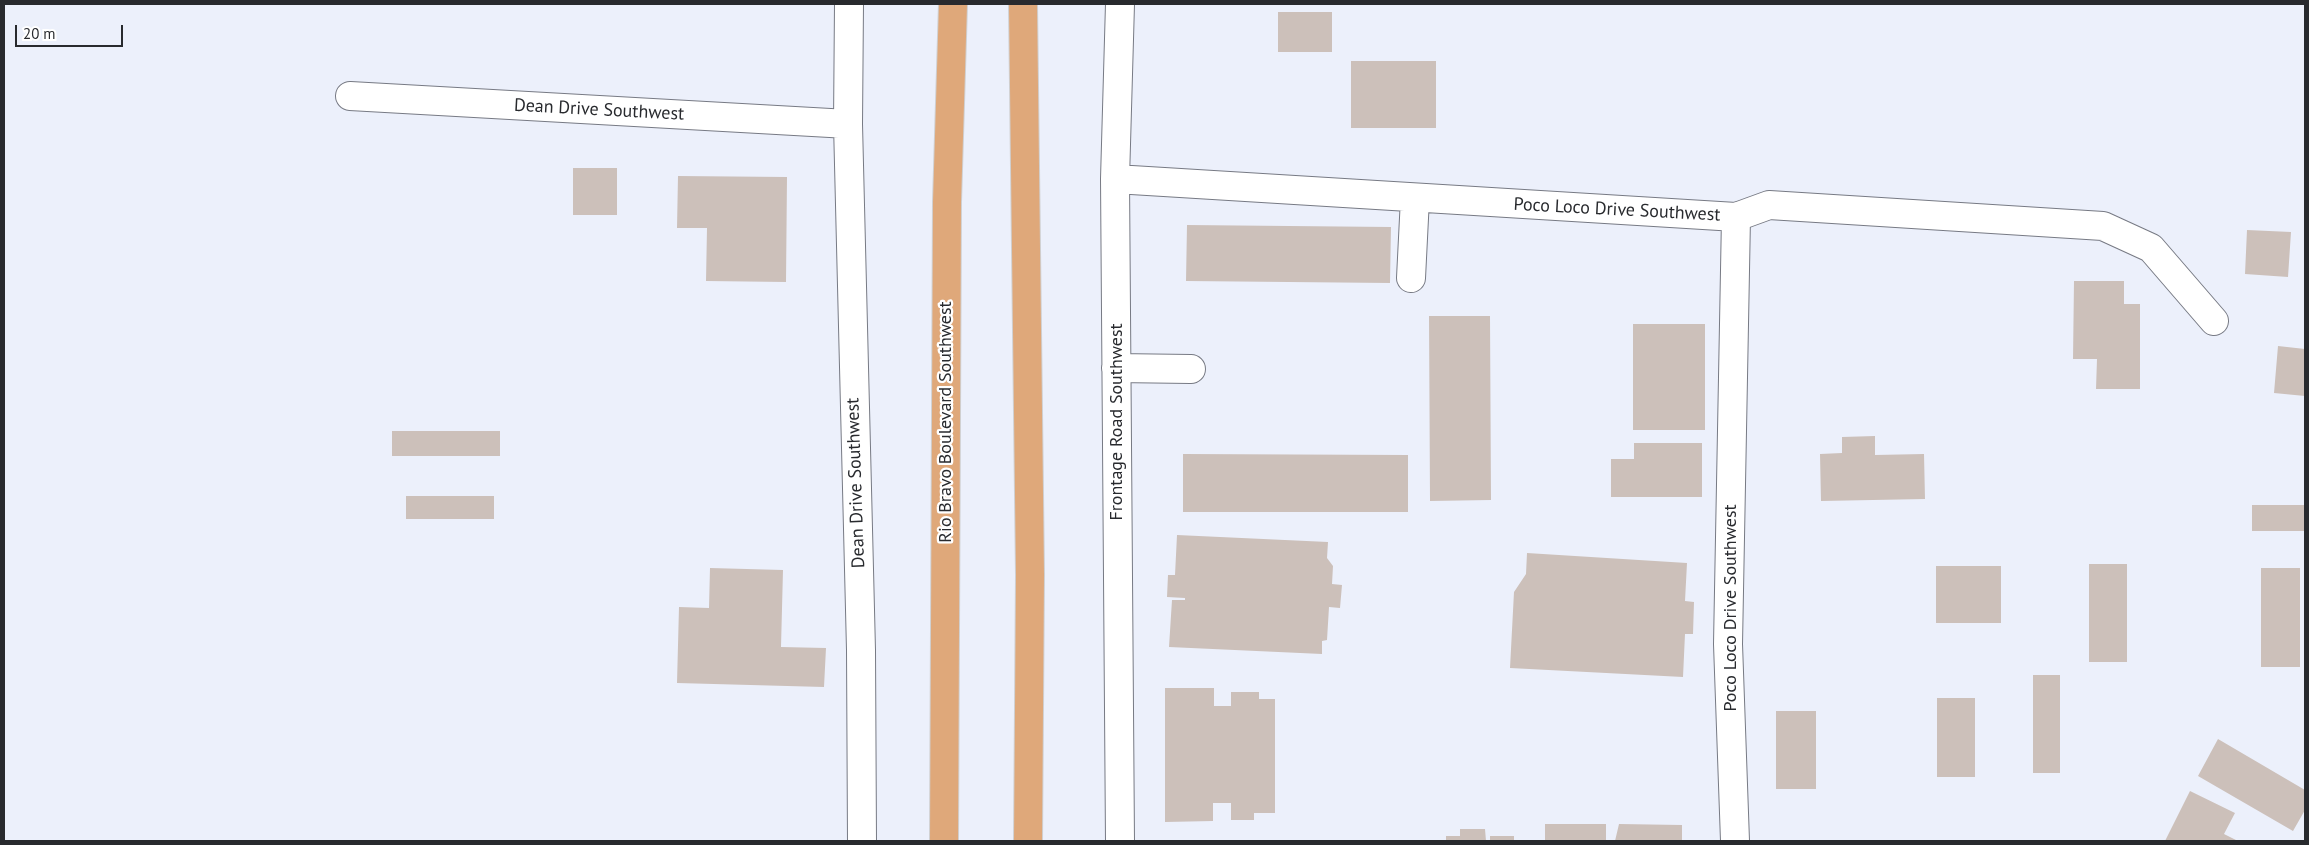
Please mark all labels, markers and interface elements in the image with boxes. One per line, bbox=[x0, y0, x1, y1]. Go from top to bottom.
scale bar bbox=[18, 15, 125, 47]
text: 20 m bbox=[23, 24, 56, 43]
street label: Dean Drive Southwest bbox=[513, 95, 685, 125]
street label: Poco Loco Drive Southwest bbox=[1513, 194, 1721, 226]
street label: Rio Bravo Boulevard Southwest bbox=[935, 301, 957, 543]
street label: Frontage Road Southwest bbox=[1106, 323, 1128, 521]
street label: Dean Drive Southwest bbox=[842, 397, 870, 569]
street label: Poco Loco Drive Southwest bbox=[1720, 504, 1742, 712]

